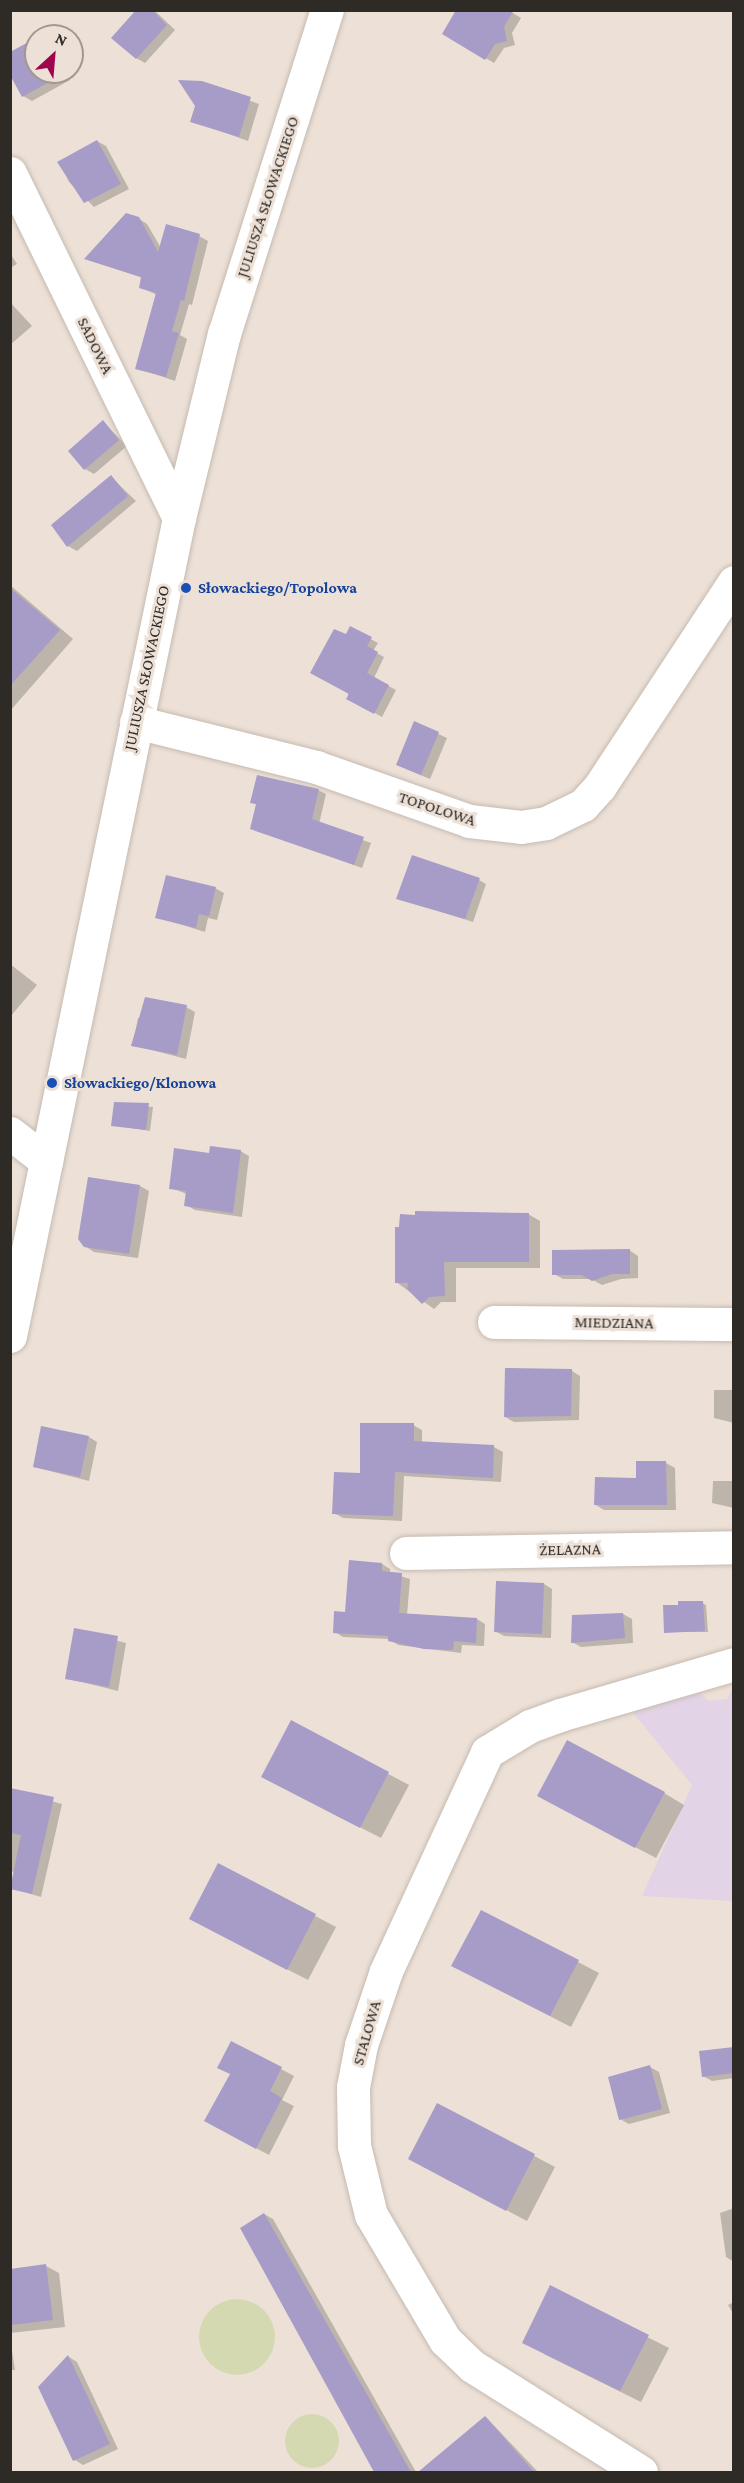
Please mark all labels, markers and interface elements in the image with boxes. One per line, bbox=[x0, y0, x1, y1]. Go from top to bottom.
north arrow bbox=[24, 24, 84, 84]
text: N bbox=[53, 29, 70, 49]
street label: JULIUSZA SŁOWACKIEGO bbox=[233, 114, 303, 280]
street label: SADOWA bbox=[73, 314, 117, 378]
place label: Słowackiego/Topolowa bbox=[198, 578, 357, 598]
marker: Słowackiego/Topolowa bbox=[179, 581, 193, 595]
street label: JULIUSZA SŁOWACKIEGO bbox=[120, 584, 174, 752]
street label: TOPOLOWA bbox=[396, 788, 478, 830]
place label: Słowackiego/Klonowa bbox=[64, 1073, 216, 1093]
marker: Słowackiego/Klonowa bbox=[45, 1076, 59, 1090]
street label: MIEDZIANA bbox=[574, 1313, 654, 1333]
street label: ŻELAZNA bbox=[539, 1540, 601, 1560]
street label: STALOWA bbox=[349, 1999, 385, 2067]

